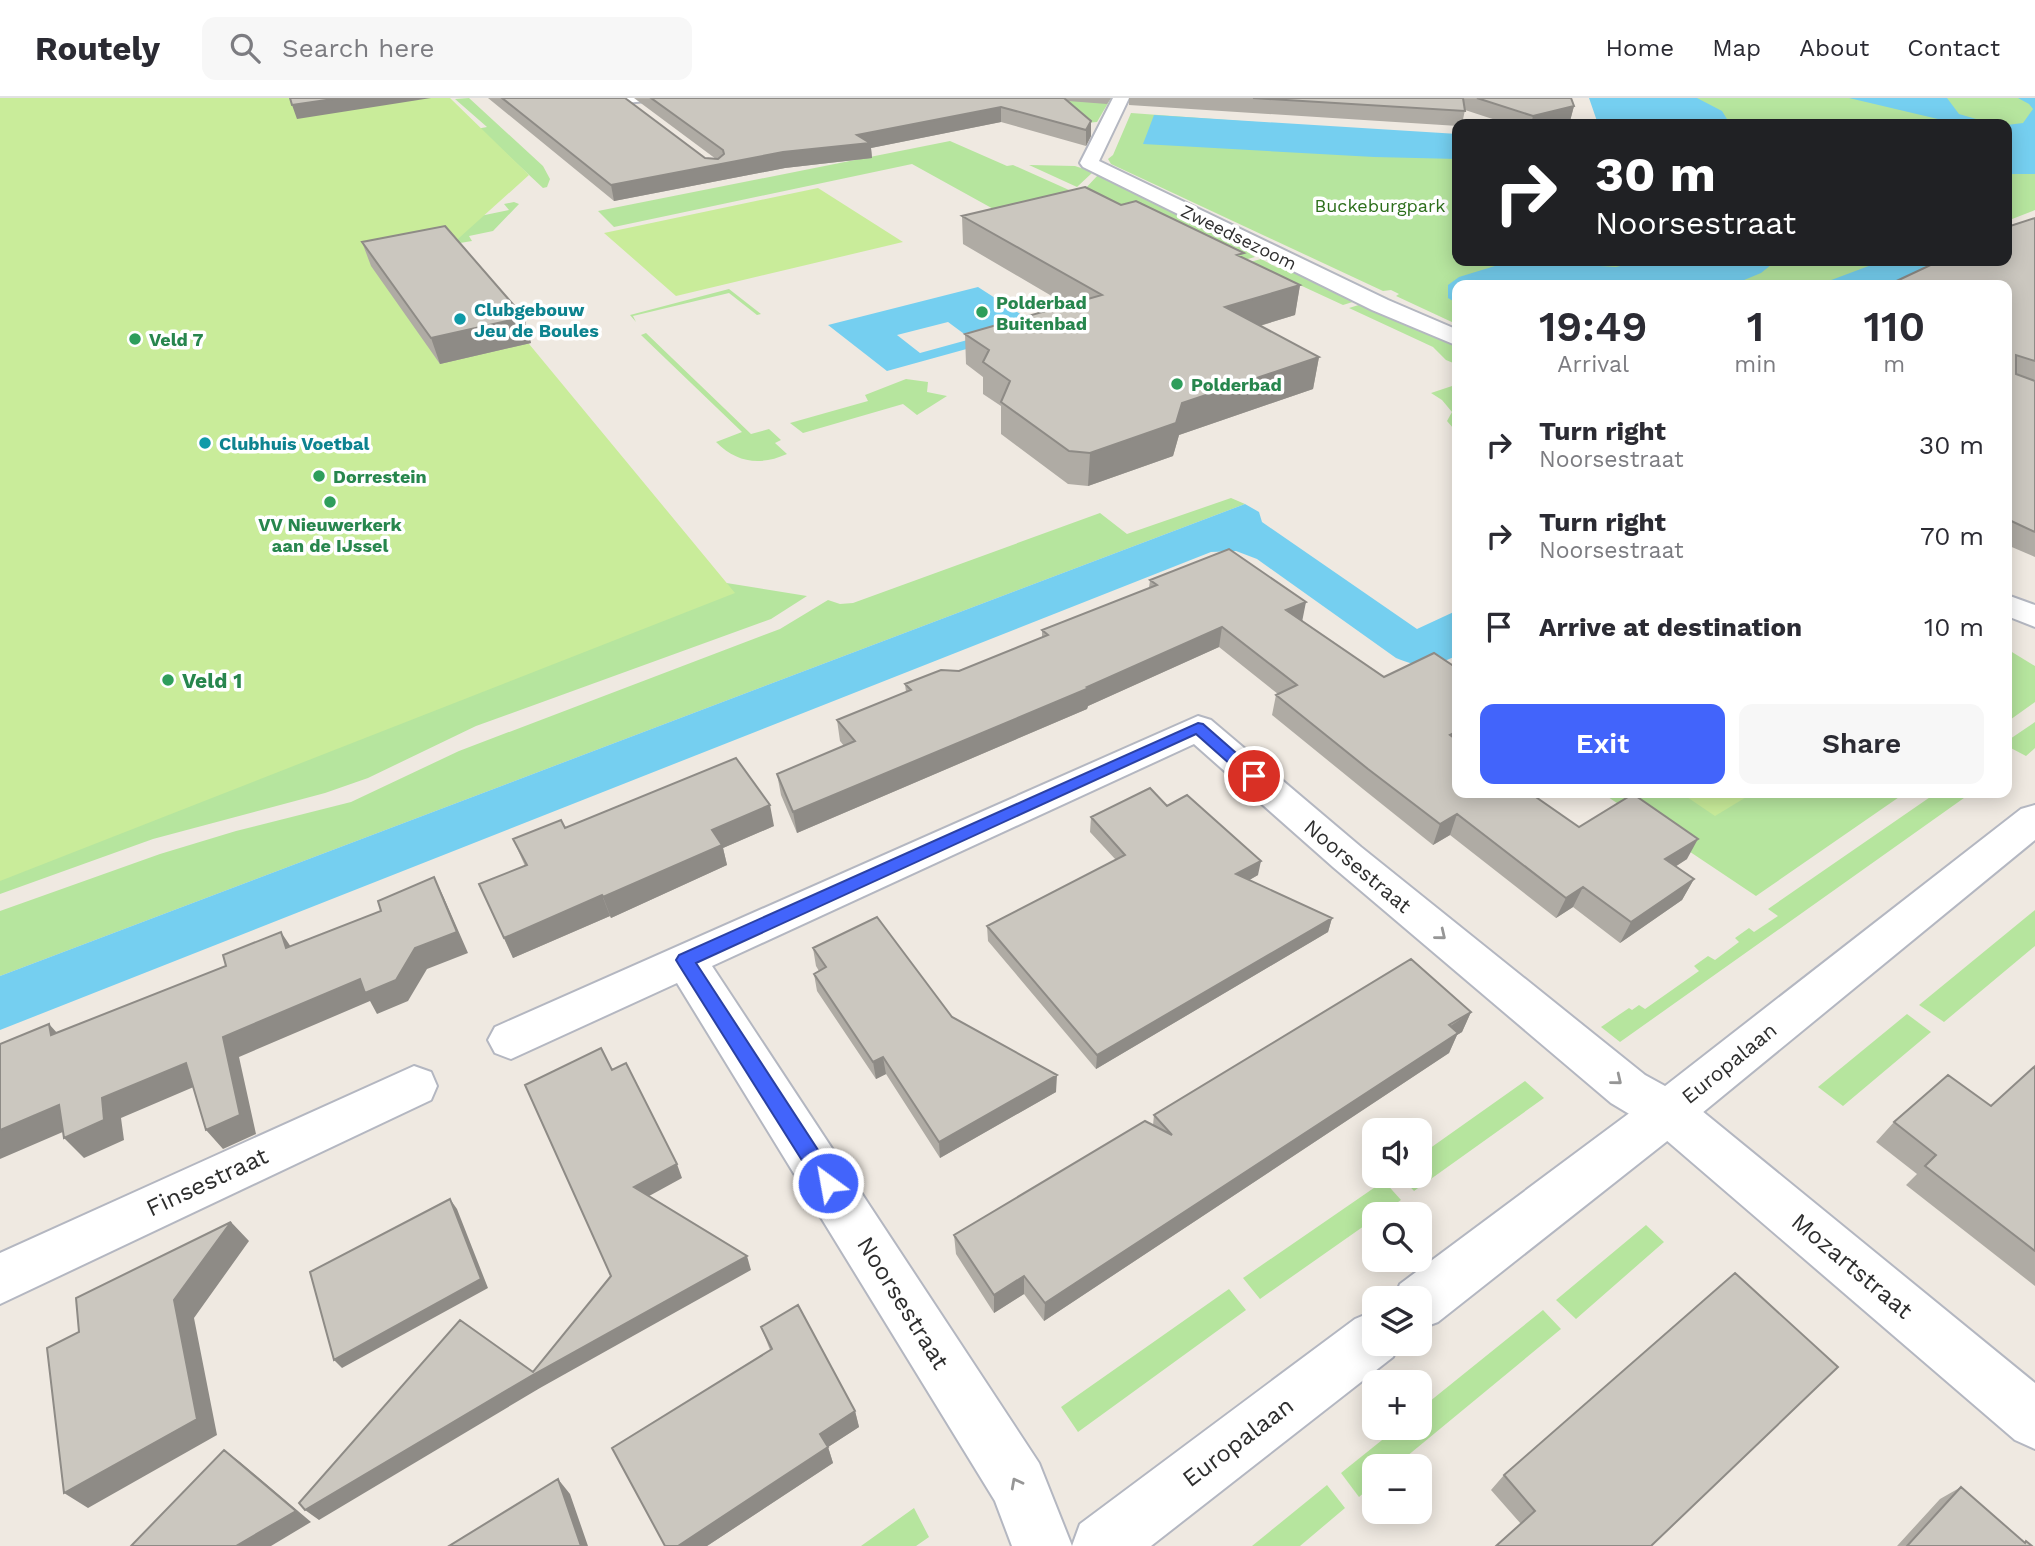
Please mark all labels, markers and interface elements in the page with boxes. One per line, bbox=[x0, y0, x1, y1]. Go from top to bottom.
search box bbox=[202, 17, 692, 80]
text: Routely bbox=[35, 29, 160, 68]
icon: search bbox=[226, 29, 264, 67]
text: Search here bbox=[282, 33, 434, 63]
text: Home bbox=[1606, 34, 1674, 62]
text: Map bbox=[1712, 34, 1761, 62]
text: About bbox=[1799, 34, 1869, 62]
text: Contact bbox=[1907, 34, 2000, 62]
text: 30 m bbox=[1595, 145, 1716, 203]
icon: right bbox=[1480, 147, 1571, 238]
park label: Buckeburgpark bbox=[1314, 195, 1446, 216]
street label: Zweedsezoom bbox=[1178, 200, 1300, 274]
text: Noorsestraat bbox=[1595, 204, 1796, 242]
place label: Polderbad Buitenbad bbox=[996, 292, 1087, 334]
place label: Clubgebouw Jeu de Boules bbox=[474, 299, 599, 341]
text: 19:49 bbox=[1539, 302, 1647, 351]
text: 1 bbox=[1747, 302, 1764, 351]
text: 110 bbox=[1863, 302, 1925, 351]
marker: Polderbad Buitenbad bbox=[974, 304, 990, 320]
marker: Clubgebouw Jeu de Boules bbox=[452, 311, 468, 327]
place label: Veld 7 bbox=[149, 329, 203, 350]
marker: Veld 7 bbox=[127, 331, 143, 347]
text: Arrival bbox=[1557, 351, 1629, 378]
text: min bbox=[1734, 351, 1777, 378]
text: m bbox=[1883, 351, 1905, 378]
place label: Polderbad bbox=[1191, 374, 1282, 395]
marker: Polderbad bbox=[1169, 376, 1185, 392]
text: Turn right bbox=[1539, 416, 1666, 446]
icon: right bbox=[1480, 426, 1518, 464]
text: 30 m bbox=[1919, 430, 1984, 460]
place label: Clubhuis Voetbal bbox=[219, 433, 369, 454]
marker: Clubhuis Voetbal bbox=[197, 435, 213, 451]
text: Noorsestraat bbox=[1539, 446, 1684, 473]
place label: Dorrestein bbox=[333, 466, 427, 487]
marker: Dorrestein bbox=[311, 468, 327, 484]
marker: VV Nieuwerkerk aan de IJssel bbox=[322, 494, 338, 510]
text: Turn right bbox=[1539, 507, 1666, 537]
place label: VV Nieuwerkerk aan de IJssel bbox=[258, 514, 403, 556]
icon: right bbox=[1480, 517, 1518, 555]
text: 70 m bbox=[1920, 521, 1984, 551]
text: Noorsestraat bbox=[1539, 537, 1684, 564]
icon: arrive bbox=[1480, 608, 1518, 646]
text: Arrive at destination bbox=[1539, 612, 1802, 642]
text: 10 m bbox=[1924, 612, 1984, 642]
place label: Veld 1 bbox=[182, 668, 242, 693]
marker: Veld 1 bbox=[160, 672, 176, 688]
button: Exit bbox=[1480, 704, 1725, 784]
button: Share bbox=[1739, 704, 1984, 784]
pin bbox=[1224, 746, 1284, 806]
icon: arrive bbox=[1235, 757, 1273, 795]
street label: Noorsestraat bbox=[1299, 814, 1417, 918]
one-way arrow bbox=[1433, 927, 1446, 939]
street label: Europalaan bbox=[1676, 1017, 1782, 1109]
one-way arrow bbox=[1608, 1072, 1621, 1084]
map controls bbox=[1362, 1118, 1432, 1524]
button: sound bbox=[1362, 1118, 1432, 1188]
street label: Finsestraat bbox=[142, 1142, 272, 1222]
position arrow bbox=[791, 1146, 865, 1220]
button: search bbox=[1362, 1202, 1432, 1272]
street label: Mozartstraat bbox=[1786, 1207, 1918, 1325]
street label: Noorsestraat bbox=[851, 1232, 955, 1374]
button: layers bbox=[1362, 1286, 1432, 1356]
button: + bbox=[1362, 1370, 1432, 1440]
street label: Europalaan bbox=[1177, 1391, 1299, 1493]
button: − bbox=[1362, 1454, 1432, 1524]
one-way arrow bbox=[1010, 1478, 1024, 1490]

